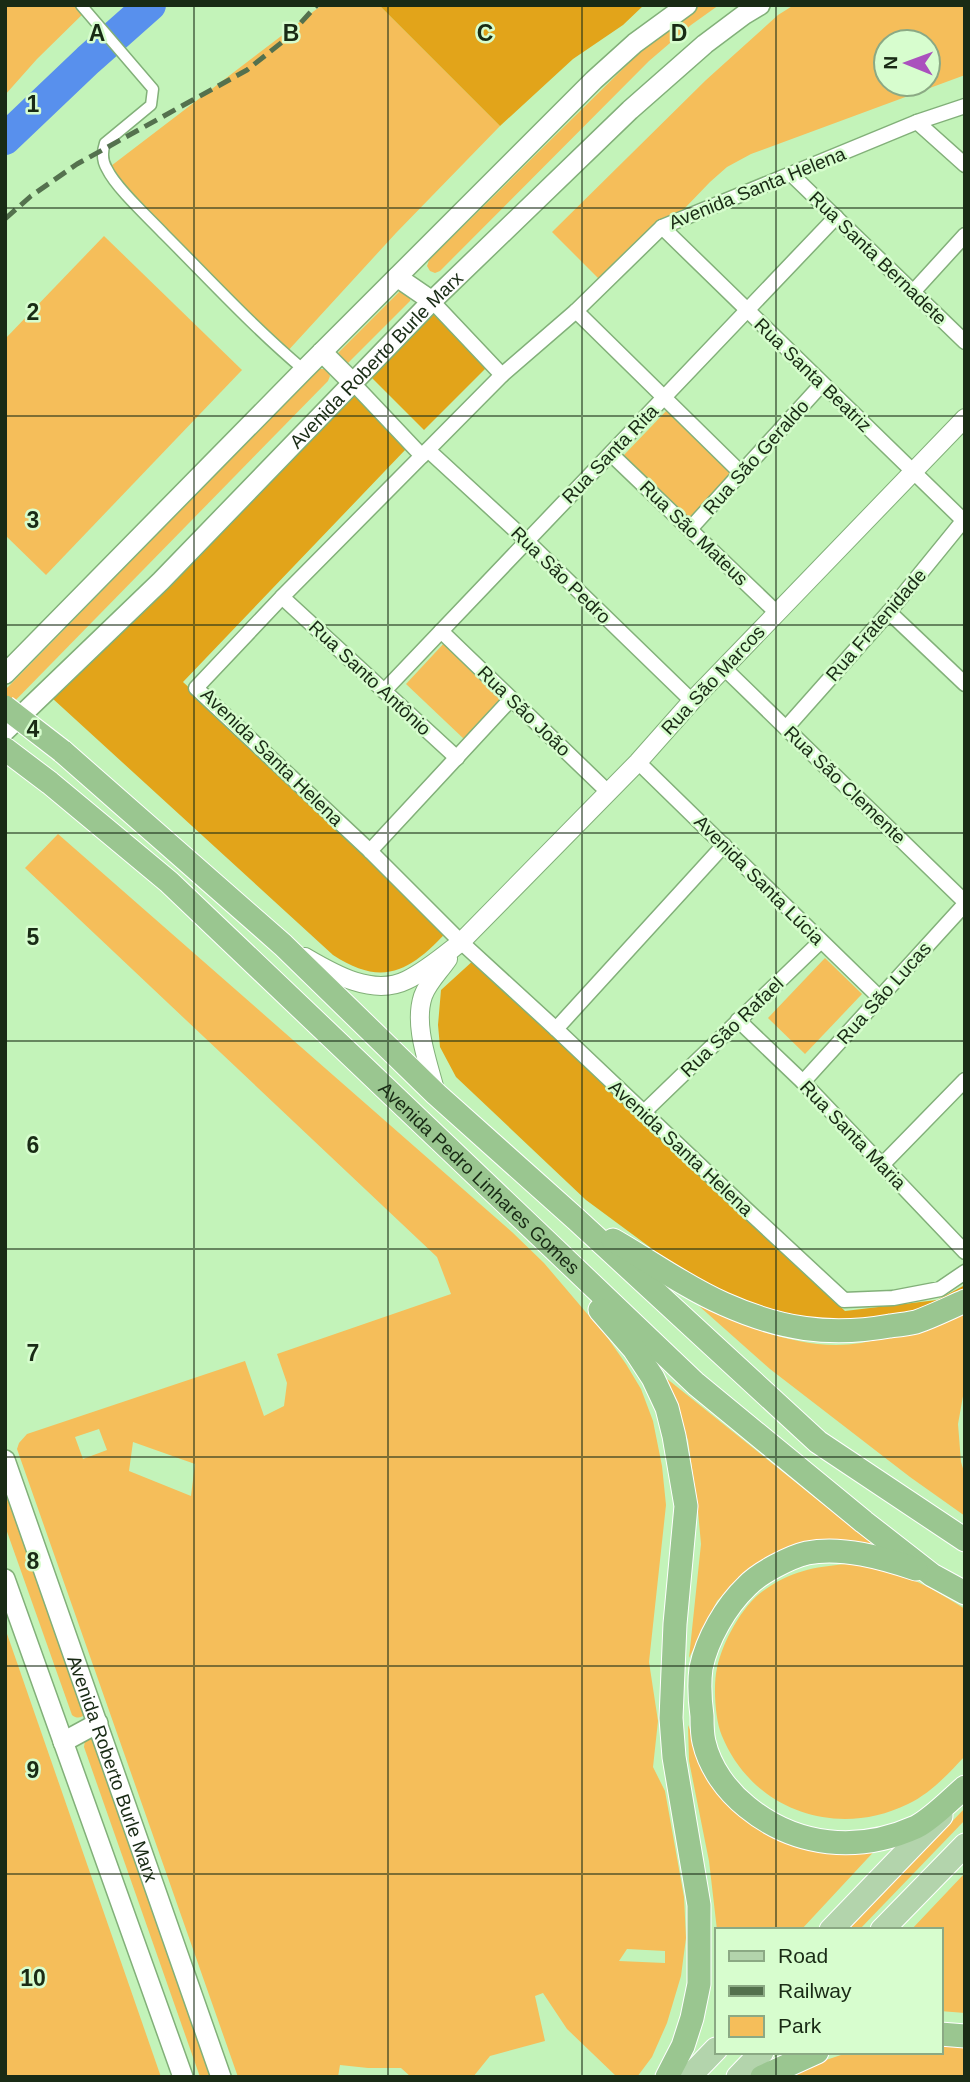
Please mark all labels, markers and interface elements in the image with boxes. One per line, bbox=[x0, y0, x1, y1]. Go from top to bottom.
text: A bbox=[89, 20, 105, 46]
text: B bbox=[283, 20, 299, 46]
text: C bbox=[477, 20, 493, 46]
text: D bbox=[671, 20, 687, 46]
north arrow bbox=[872, 28, 942, 98]
text: N bbox=[880, 56, 901, 70]
text: 1 bbox=[27, 91, 40, 117]
street label: Avenida Santa Helena bbox=[666, 143, 849, 233]
street label: Rua Santa Bernadete bbox=[805, 187, 951, 329]
street label: Avenida Roberto Burle Marx bbox=[285, 267, 467, 452]
text: 2 bbox=[27, 299, 39, 325]
street label: Rua Santa Beatriz bbox=[750, 314, 876, 436]
street label: Rua São Geraldo bbox=[699, 395, 813, 519]
street label: Rua Santa Rita bbox=[558, 400, 663, 508]
street label: Rua São Mateus bbox=[636, 476, 752, 590]
text: 3 bbox=[27, 507, 39, 533]
street label: Rua São Pedro bbox=[507, 522, 615, 628]
street label: Rua Fratenidade bbox=[822, 565, 930, 685]
street label: Rua Santo Antônio bbox=[305, 616, 435, 740]
street label: Rua São Marcos bbox=[657, 621, 769, 739]
street label: Rua São João bbox=[473, 662, 575, 760]
street label: Avenida Santa Helena bbox=[197, 684, 347, 830]
text: 4 bbox=[27, 716, 40, 742]
street label: Rua São Clemente bbox=[780, 722, 910, 848]
street label: Avenida Santa Lúcia bbox=[690, 811, 828, 949]
text: 5 bbox=[27, 924, 40, 950]
street label: Rua São Lucas bbox=[833, 938, 935, 1048]
street label: Rua São Rafael bbox=[676, 973, 788, 1081]
street label: Avenida Santa Helena bbox=[605, 1076, 757, 1220]
street label: Rua Santa Maria bbox=[796, 1076, 910, 1194]
street label: Avenida Pedro Linhares Gomes bbox=[375, 1077, 584, 1278]
text: 6 bbox=[27, 1132, 39, 1158]
text: 7 bbox=[27, 1340, 39, 1366]
text: 8 bbox=[27, 1548, 40, 1574]
street label: Avenida Roberto Burle Marx bbox=[64, 1653, 163, 1885]
text: 9 bbox=[27, 1757, 39, 1783]
legend bbox=[715, 1928, 942, 2054]
text: Road bbox=[778, 1944, 828, 1967]
text: 10 bbox=[20, 1965, 46, 1991]
text: Railway bbox=[778, 1979, 852, 2002]
text: Park bbox=[778, 2014, 822, 2037]

